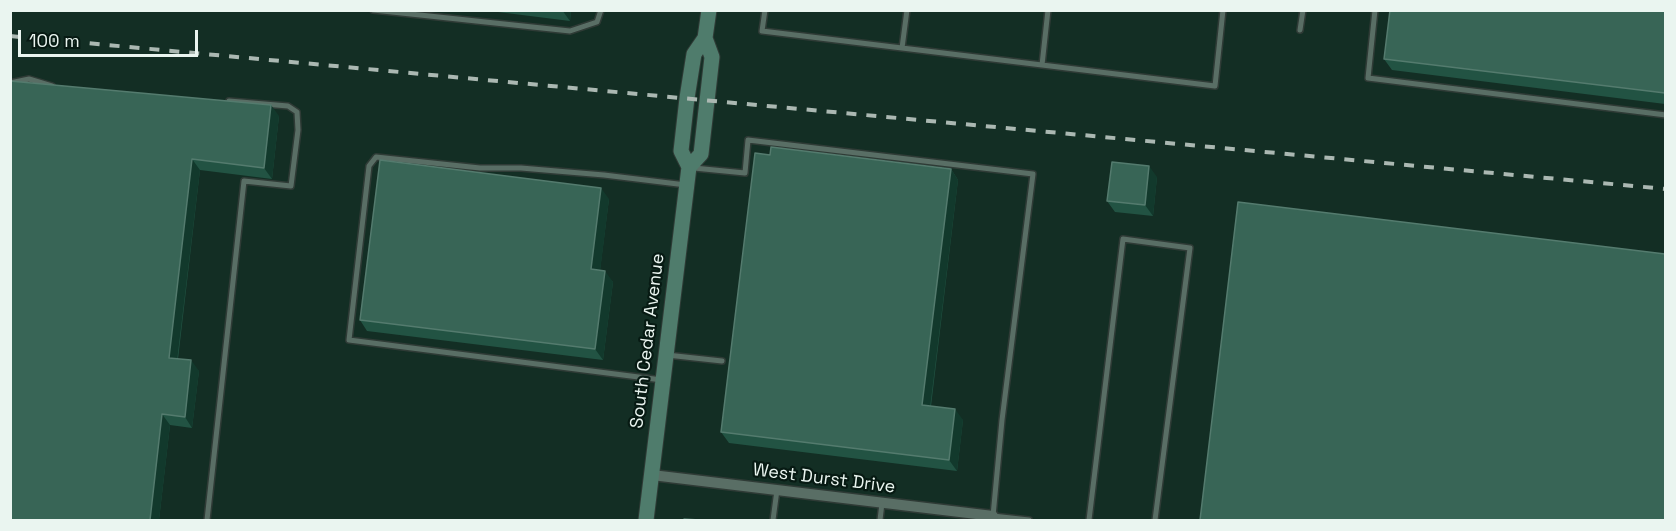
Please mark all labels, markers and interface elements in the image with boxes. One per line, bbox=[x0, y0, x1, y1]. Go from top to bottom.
scale bar bbox=[21, 18, 201, 56]
text: 100 m bbox=[29, 29, 80, 52]
street label: South Cedar Avenue bbox=[627, 252, 669, 430]
street label: West Durst Drive bbox=[752, 460, 896, 498]

